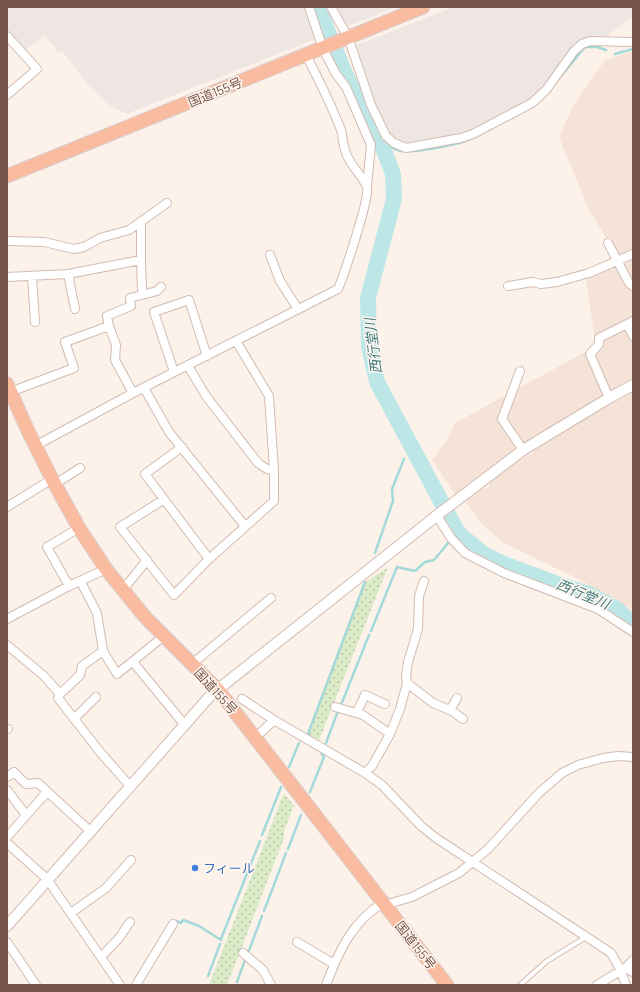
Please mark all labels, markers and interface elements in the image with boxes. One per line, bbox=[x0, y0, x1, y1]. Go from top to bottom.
street label: 国道155号 bbox=[186, 74, 244, 110]
water label: 西行堂川 bbox=[360, 315, 384, 375]
water label: 西行堂川 bbox=[554, 575, 614, 613]
street label: 国道155号 bbox=[191, 664, 241, 718]
place label: フィール bbox=[203, 860, 255, 876]
marker: フィール bbox=[190, 863, 200, 873]
street label: 国道155号 bbox=[392, 918, 440, 972]

